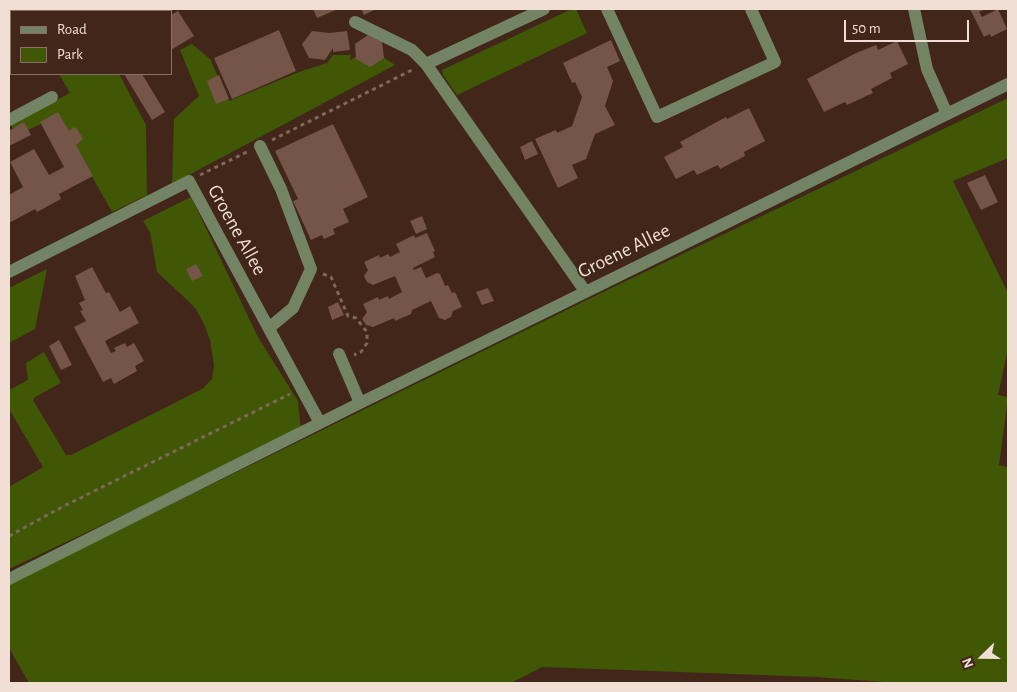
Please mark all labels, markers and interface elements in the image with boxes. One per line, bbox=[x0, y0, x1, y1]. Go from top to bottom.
legend bbox=[10, 10, 172, 75]
scale bar bbox=[847, 10, 972, 42]
text: 50 m bbox=[852, 21, 881, 36]
text: Road bbox=[57, 22, 87, 37]
text: Park bbox=[57, 47, 83, 62]
street label: Groene Allee bbox=[202, 181, 272, 279]
street label: Groene Allee bbox=[574, 218, 674, 284]
north arrow bbox=[957, 632, 1007, 682]
text: N bbox=[960, 655, 976, 670]

